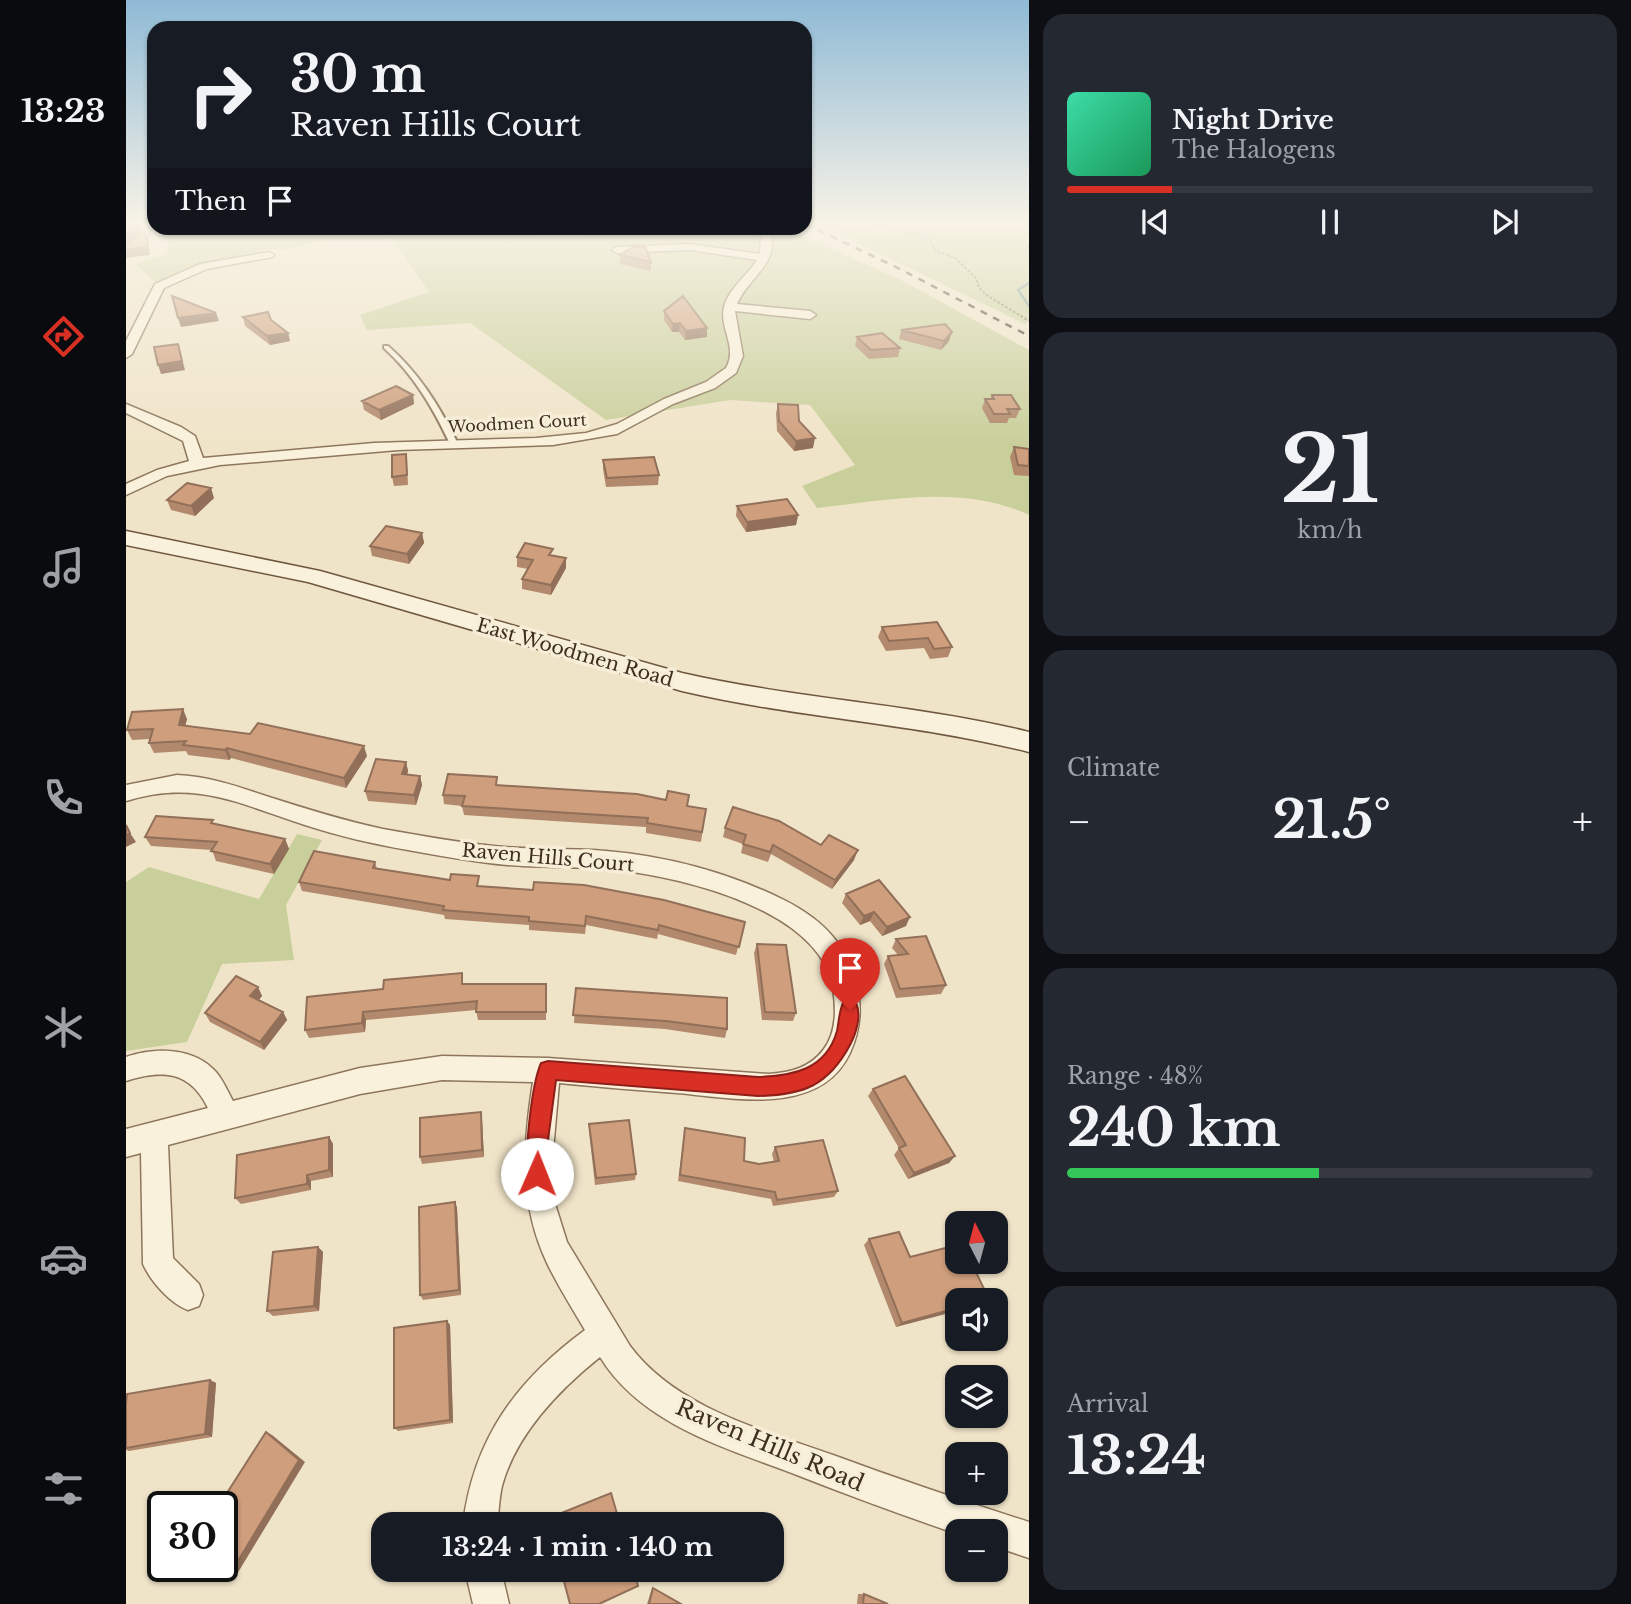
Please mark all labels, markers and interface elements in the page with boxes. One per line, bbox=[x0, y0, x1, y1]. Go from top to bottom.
text: 30 m bbox=[290, 44, 425, 105]
icon: right bbox=[175, 49, 266, 140]
text: 13:23 bbox=[21, 91, 105, 131]
text: Night Drive bbox=[1172, 104, 1334, 136]
text: Raven Hills Court bbox=[290, 105, 581, 145]
text: The Halogens bbox=[1172, 136, 1336, 164]
icon: arrive bbox=[261, 182, 299, 220]
text: Then bbox=[175, 185, 247, 217]
icon: previous bbox=[1136, 203, 1174, 241]
icon: pause bbox=[1311, 203, 1349, 241]
icon: next bbox=[1486, 203, 1524, 241]
icon: directions bbox=[39, 312, 88, 361]
street label: Woodmen Court bbox=[446, 409, 587, 437]
text: 21 bbox=[1281, 414, 1379, 527]
text: km/h bbox=[1297, 516, 1363, 544]
icon: music bbox=[39, 543, 88, 592]
street label: East Woodmen Road bbox=[474, 613, 676, 692]
text: Climate bbox=[1067, 754, 1160, 782]
icon: phone bbox=[39, 773, 88, 822]
text: 21.5° bbox=[1272, 788, 1391, 852]
text: − bbox=[1067, 798, 1091, 845]
text: + bbox=[1572, 798, 1593, 845]
street label: Raven Hills Court bbox=[461, 839, 636, 877]
pin bbox=[820, 938, 880, 1010]
icon: arrive bbox=[831, 949, 869, 987]
icon: climate bbox=[39, 1003, 88, 1052]
text: Range · 48% bbox=[1067, 1062, 1203, 1090]
text: 240 km bbox=[1067, 1096, 1281, 1160]
position arrow bbox=[500, 1137, 574, 1211]
north arrow bbox=[945, 1211, 1008, 1274]
map controls bbox=[945, 1211, 1008, 1582]
icon: car bbox=[39, 1234, 88, 1283]
button: sound bbox=[945, 1288, 1008, 1351]
button: layers bbox=[945, 1365, 1008, 1428]
text: Arrival bbox=[1067, 1390, 1148, 1418]
street label: Raven Hills Road bbox=[672, 1393, 868, 1497]
text: 13:24 bbox=[1067, 1424, 1206, 1488]
button: + bbox=[945, 1442, 1008, 1505]
icon: filters bbox=[39, 1464, 88, 1513]
speed limit sign: 30 bbox=[147, 1491, 238, 1582]
button: − bbox=[945, 1519, 1008, 1582]
text: 13:24 · 1 min · 140 m bbox=[442, 1531, 713, 1563]

